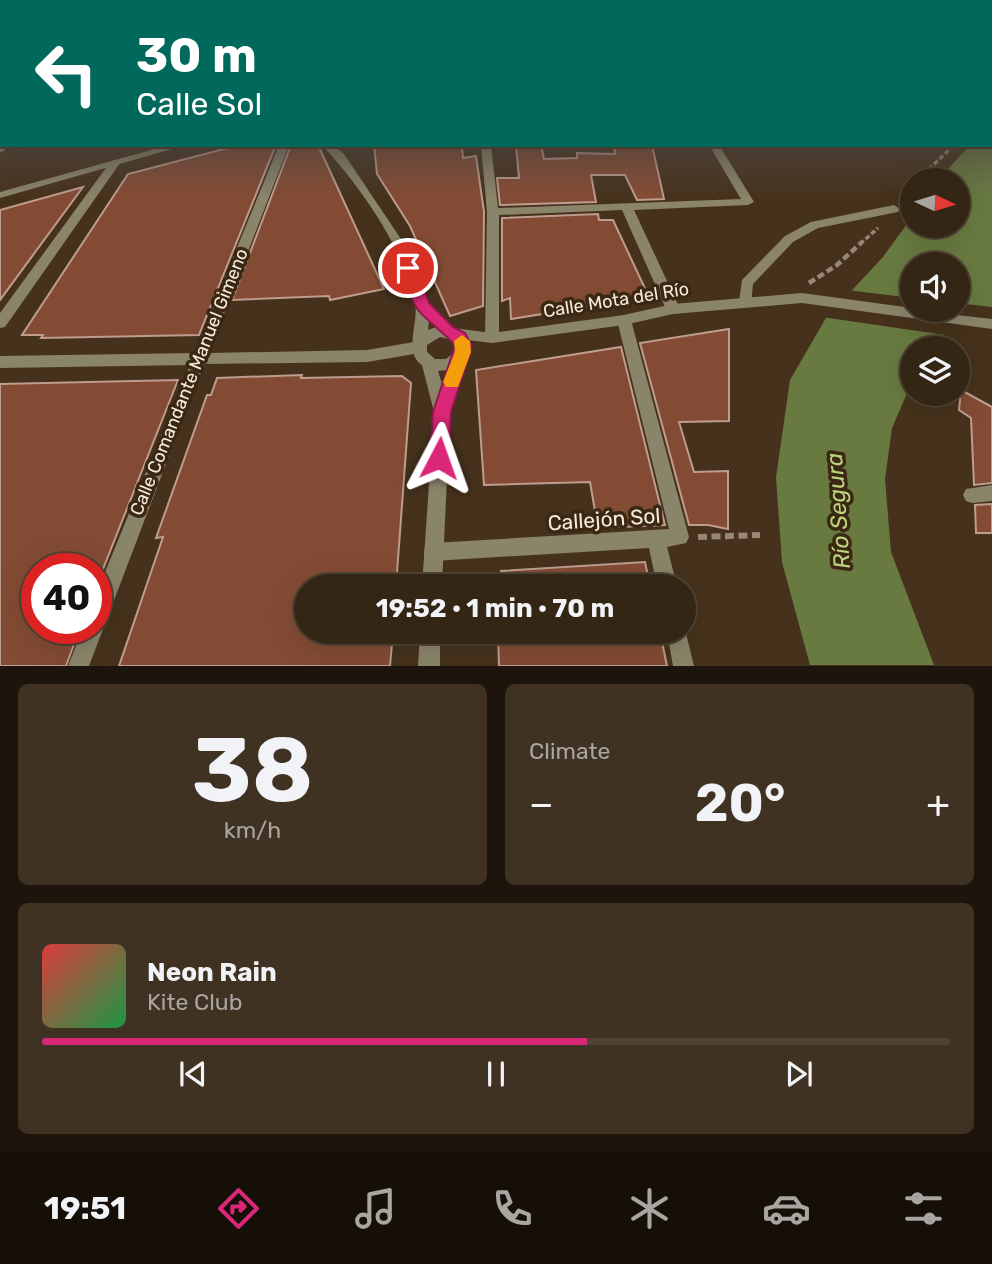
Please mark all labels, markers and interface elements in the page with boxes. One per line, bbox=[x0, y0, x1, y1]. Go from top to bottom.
text: 30 m bbox=[136, 26, 257, 84]
icon: left bbox=[21, 28, 112, 119]
text: Calle Sol bbox=[136, 85, 262, 123]
north arrow bbox=[900, 168, 970, 238]
map controls bbox=[900, 168, 970, 406]
pin bbox=[378, 238, 438, 298]
street label: Calle Comandante Manuel Gimeno bbox=[125, 245, 253, 519]
icon: arrive bbox=[389, 249, 427, 287]
button: sound bbox=[900, 252, 970, 322]
street label: Calle Mota del Río bbox=[542, 278, 690, 322]
button: layers bbox=[900, 336, 970, 406]
position arrow bbox=[402, 421, 476, 495]
water label: Río Segura bbox=[820, 452, 856, 570]
street label: Callejón Sol bbox=[547, 503, 661, 535]
speed limit sign: 40 bbox=[21, 553, 112, 644]
text: 19:52 · 1 min · 70 m bbox=[376, 593, 614, 624]
text: 38 bbox=[192, 716, 313, 824]
text: Climate bbox=[529, 737, 610, 765]
text: 20° bbox=[695, 772, 785, 834]
text: − bbox=[529, 781, 554, 827]
text: + bbox=[926, 781, 950, 827]
text: km/h bbox=[224, 816, 281, 844]
text: Neon Rain bbox=[147, 957, 277, 988]
text: Kite Club bbox=[147, 988, 242, 1016]
icon: previous bbox=[174, 1055, 212, 1093]
icon: pause bbox=[477, 1055, 515, 1093]
icon: next bbox=[780, 1055, 818, 1093]
icon: directions bbox=[214, 1184, 263, 1233]
icon: music bbox=[351, 1184, 400, 1233]
icon: phone bbox=[488, 1184, 537, 1233]
icon: climate bbox=[625, 1184, 674, 1233]
icon: car bbox=[762, 1184, 811, 1233]
icon: filters bbox=[899, 1184, 948, 1233]
text: 19:51 bbox=[44, 1189, 126, 1227]

